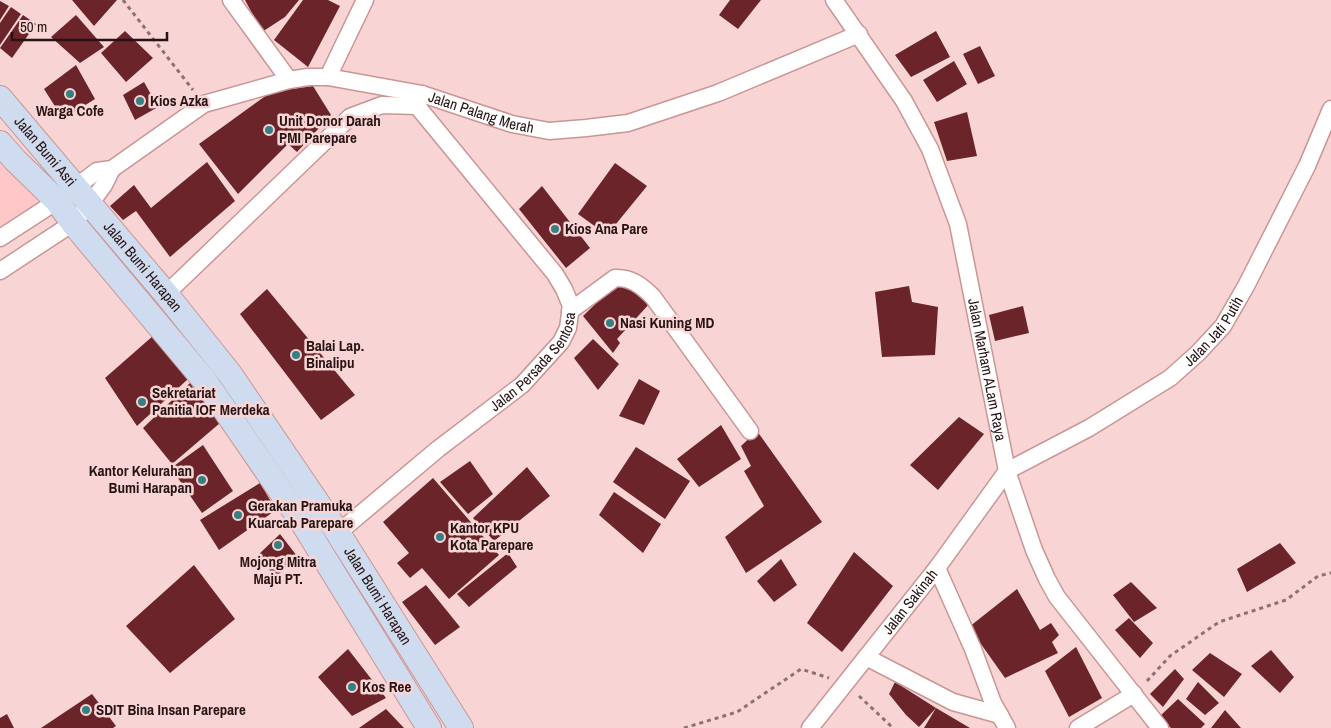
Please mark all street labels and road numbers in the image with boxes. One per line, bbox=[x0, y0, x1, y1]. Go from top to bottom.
street label: Jalan Palang Merah bbox=[426, 86, 536, 138]
street label: Jalan Bumi Asri bbox=[10, 111, 82, 191]
street label: Jalan Bumi Harapan bbox=[99, 217, 187, 316]
street label: Jalan Jati Putih bbox=[1179, 292, 1248, 371]
street label: Jalan Marham ALam Raya bbox=[963, 296, 1012, 443]
street label: Jalan Persada Sentosa bbox=[485, 311, 580, 416]
street label: Jalan Bumi Harapan bbox=[339, 543, 417, 649]
street label: Jalan Sakinah bbox=[877, 565, 942, 639]

